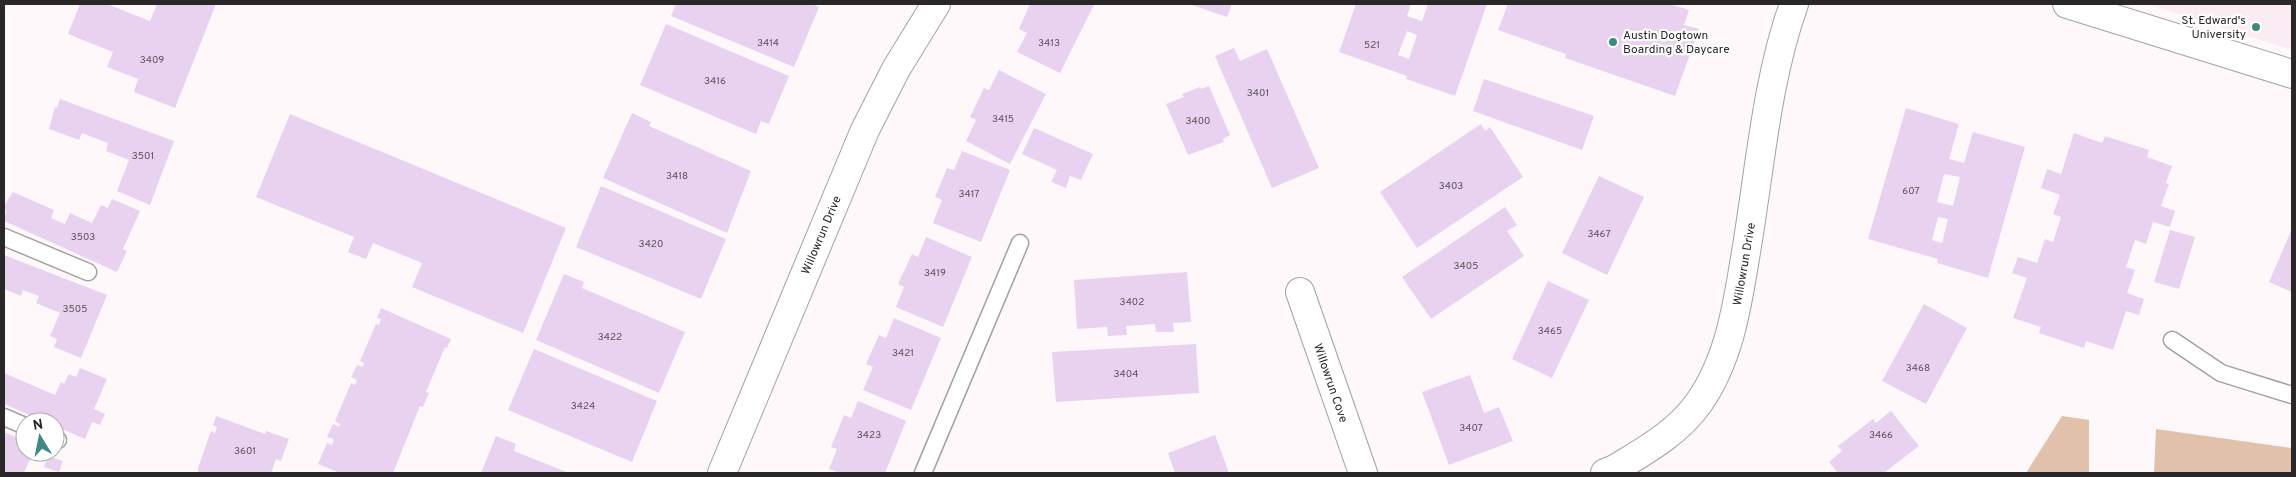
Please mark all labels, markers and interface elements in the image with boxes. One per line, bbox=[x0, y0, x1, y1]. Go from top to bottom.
place label: St. Edward's University bbox=[2181, 13, 2246, 43]
marker: St. Edward's University bbox=[2250, 21, 2262, 33]
place label: Austin Dogtown Boarding & Daycare bbox=[1623, 28, 1730, 58]
marker: Austin Dogtown Boarding & Daycare bbox=[1607, 36, 1619, 48]
house number: 3414 bbox=[757, 37, 779, 50]
house number: 3413 bbox=[1038, 37, 1060, 50]
house number: 521 bbox=[1364, 39, 1380, 52]
house number: 3409 bbox=[140, 54, 164, 67]
house number: 3416 bbox=[704, 75, 726, 88]
house number: 3401 bbox=[1247, 87, 1269, 100]
house number: 3415 bbox=[992, 113, 1014, 126]
house number: 3400 bbox=[1186, 115, 1211, 128]
house number: 3501 bbox=[132, 150, 154, 163]
house number: 3418 bbox=[666, 170, 688, 183]
house number: 3403 bbox=[1439, 180, 1463, 193]
house number: 607 bbox=[1902, 185, 1920, 198]
house number: 3417 bbox=[958, 188, 980, 201]
street label: Willowrun Drive bbox=[798, 194, 846, 277]
street label: Willowrun Drive bbox=[1730, 221, 1760, 307]
house number: 3467 bbox=[1587, 228, 1611, 241]
house number: 3503 bbox=[71, 231, 95, 244]
house number: 3420 bbox=[639, 238, 663, 251]
house number: 3405 bbox=[1454, 260, 1478, 273]
house number: 3419 bbox=[924, 267, 946, 280]
house number: 3402 bbox=[1120, 296, 1144, 309]
house number: 3505 bbox=[63, 303, 87, 316]
house number: 3465 bbox=[1538, 325, 1562, 338]
house number: 3422 bbox=[598, 331, 622, 344]
street label: Willowrun Cove bbox=[1309, 342, 1351, 425]
house number: 3421 bbox=[892, 347, 914, 360]
house number: 3468 bbox=[1906, 362, 1930, 375]
house number: 3404 bbox=[1114, 368, 1138, 381]
house number: 3424 bbox=[571, 400, 595, 413]
north arrow bbox=[15, 412, 65, 462]
text: N bbox=[32, 416, 44, 435]
house number: 3407 bbox=[1459, 422, 1483, 435]
house number: 3423 bbox=[857, 429, 881, 442]
house number: 3466 bbox=[1869, 429, 1893, 442]
house number: 3601 bbox=[234, 445, 256, 458]

